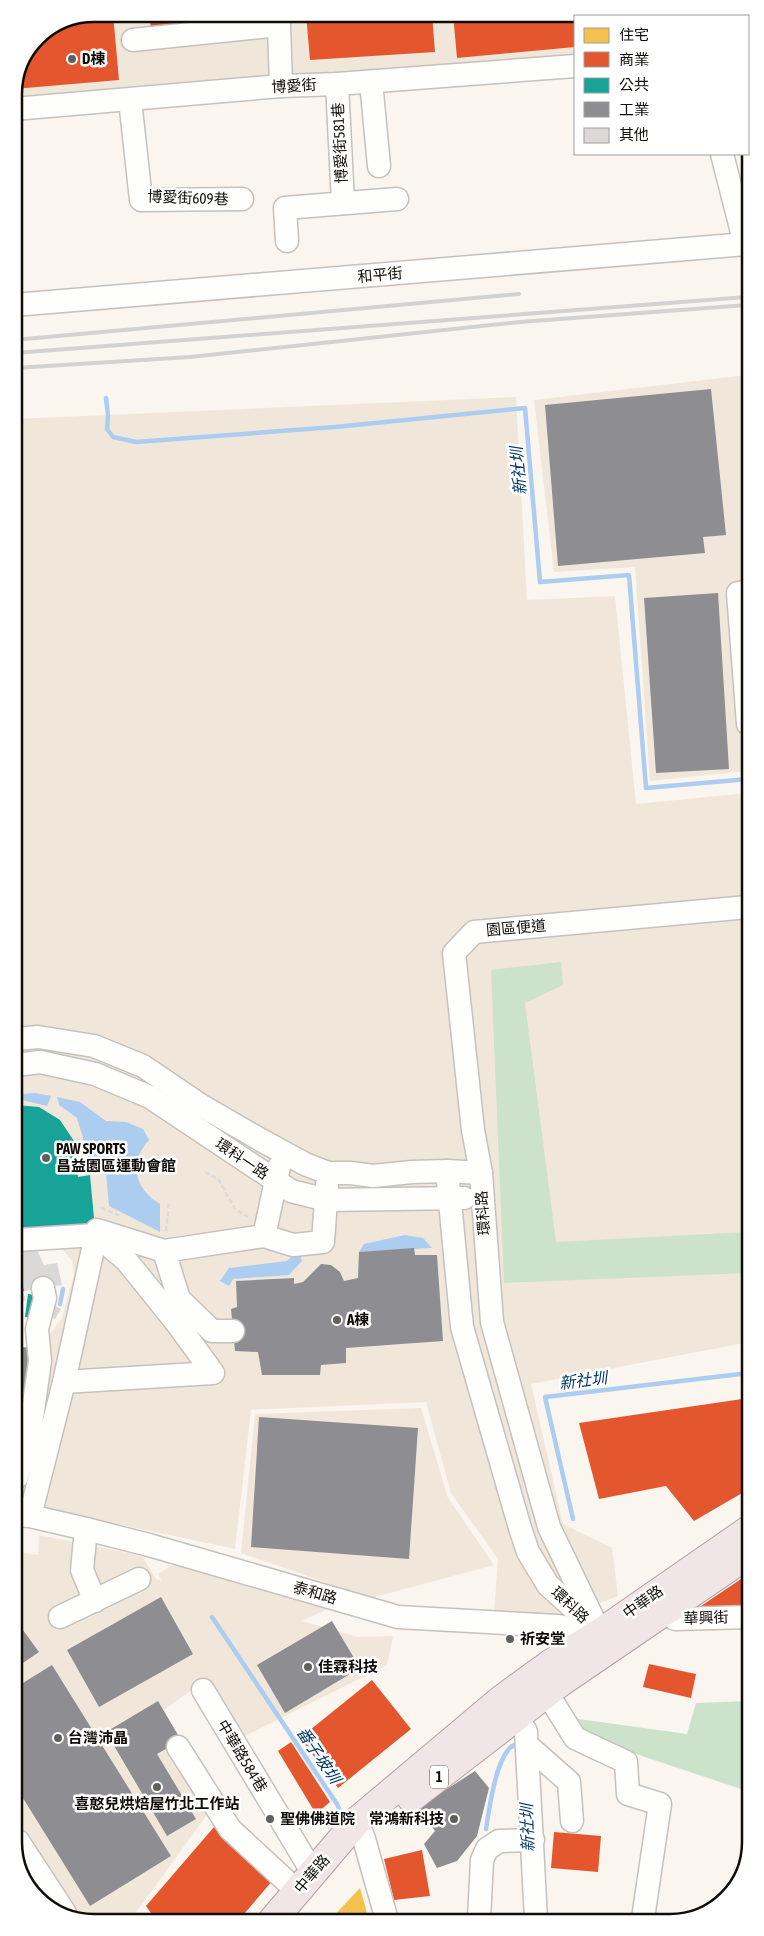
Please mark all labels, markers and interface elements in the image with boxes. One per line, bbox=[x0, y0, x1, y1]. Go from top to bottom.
legend bbox=[574, 15, 749, 155]
text: 住宅 bbox=[619, 26, 649, 43]
place label: D棟 bbox=[82, 50, 105, 67]
text: 商業 bbox=[619, 51, 649, 68]
marker: D棟 bbox=[66, 53, 78, 65]
street label: 博愛街 bbox=[271, 76, 317, 95]
text: 公共 bbox=[619, 76, 649, 93]
text: 工業 bbox=[619, 101, 649, 118]
street label: 博愛街581巷 bbox=[329, 102, 350, 184]
text: 其他 bbox=[619, 126, 649, 143]
street label: 博愛街609巷 bbox=[147, 188, 229, 207]
street label: 和平街 bbox=[357, 264, 403, 285]
water label: 新社圳 bbox=[507, 444, 529, 496]
street label: 園區便道 bbox=[485, 916, 547, 939]
street label: 環科一路 bbox=[213, 1135, 272, 1182]
place label: PAW SPORTS 昌益園區運動會館 bbox=[56, 1140, 176, 1174]
marker: PAW SPORTS 昌益園區運動會館 bbox=[40, 1152, 52, 1164]
street label: 環科路 bbox=[472, 1190, 493, 1236]
place label: A棟 bbox=[346, 1311, 369, 1328]
marker: A棟 bbox=[331, 1314, 343, 1326]
water label: 新社圳 bbox=[558, 1368, 610, 1392]
street label: 泰和路 bbox=[291, 1578, 339, 1607]
street label: 中華路 bbox=[619, 1582, 666, 1621]
street label: 環科路 bbox=[548, 1583, 593, 1626]
street label: 華興街 bbox=[683, 1608, 729, 1627]
place label: 祈安堂 bbox=[520, 1630, 565, 1647]
marker: 祈安堂 bbox=[504, 1633, 516, 1645]
place label: 佳霖科技 bbox=[318, 1658, 378, 1675]
marker: 佳霖科技 bbox=[302, 1661, 314, 1673]
street label: 中華路584巷 bbox=[214, 1717, 271, 1795]
water label: 番子坡圳 bbox=[294, 1723, 345, 1788]
place label: 台灣沛晶 bbox=[68, 1729, 128, 1746]
marker: 台灣沛晶 bbox=[52, 1732, 64, 1744]
road number: 1 bbox=[430, 1765, 448, 1788]
marker: 喜憨兒烘焙屋竹北工作站 bbox=[151, 1781, 163, 1793]
place label: 喜憨兒烘焙屋竹北工作站 bbox=[74, 1795, 240, 1812]
water label: 新社圳 bbox=[517, 1802, 537, 1852]
place label: 聖佛佛道院 bbox=[280, 1810, 355, 1827]
place label: 常鴻新科技 bbox=[369, 1810, 444, 1827]
marker: 聖佛佛道院 bbox=[264, 1813, 276, 1825]
marker: 常鴻新科技 bbox=[448, 1813, 460, 1825]
street label: 中華路 bbox=[291, 1851, 333, 1896]

